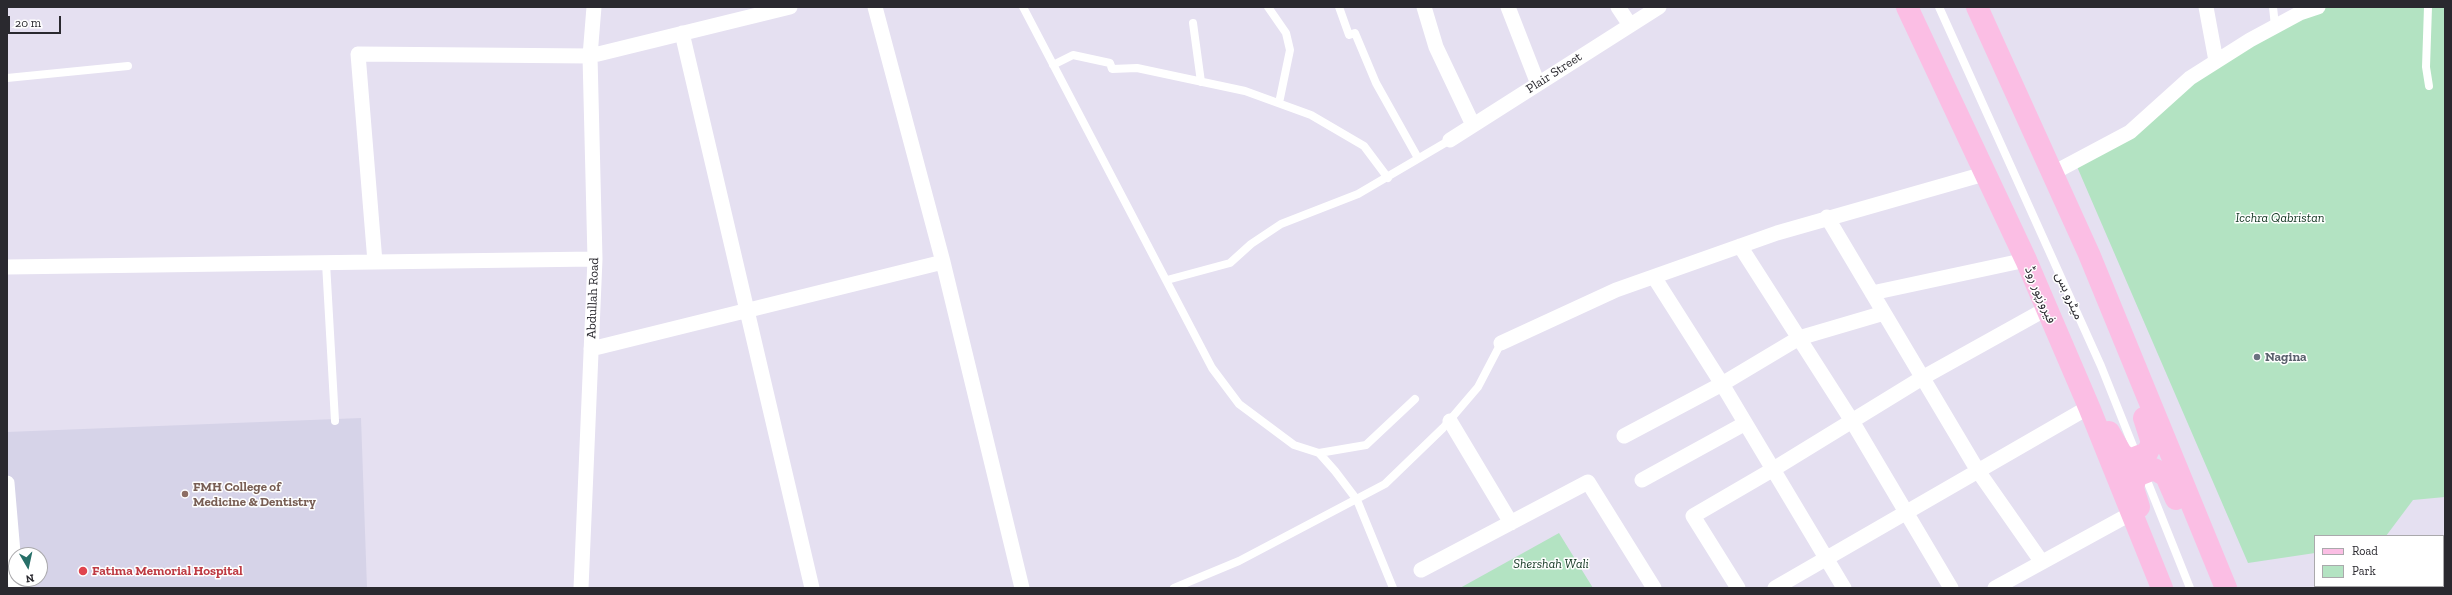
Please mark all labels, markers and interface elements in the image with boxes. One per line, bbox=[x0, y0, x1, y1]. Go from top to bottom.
scale bar bbox=[10, 8, 63, 34]
text: 20 m bbox=[15, 16, 41, 30]
street label: Plair Street bbox=[1523, 49, 1585, 97]
park label: Icchra Qabristan bbox=[2235, 210, 2325, 226]
street label: Abdullah Road bbox=[584, 257, 602, 339]
street label: فیروزپور روڈ bbox=[2021, 264, 2059, 326]
street label: میٹرو بس bbox=[2052, 270, 2086, 322]
place label: Nagina bbox=[2265, 349, 2307, 365]
marker: Nagina bbox=[2252, 352, 2262, 362]
place label: FMH College of Medicine & Dentistry bbox=[193, 479, 316, 510]
marker: FMH College of Medicine & Dentistry bbox=[180, 489, 190, 499]
legend bbox=[2314, 535, 2444, 587]
text: Road bbox=[2352, 544, 2378, 558]
north arrow bbox=[8, 547, 48, 587]
park label: Shershah Wali bbox=[1513, 556, 1589, 572]
place label: Fatima Memorial Hospital bbox=[92, 563, 243, 579]
text: Park bbox=[2352, 564, 2376, 578]
marker: Fatima Memorial Hospital bbox=[77, 565, 89, 577]
text: N bbox=[25, 571, 35, 585]

